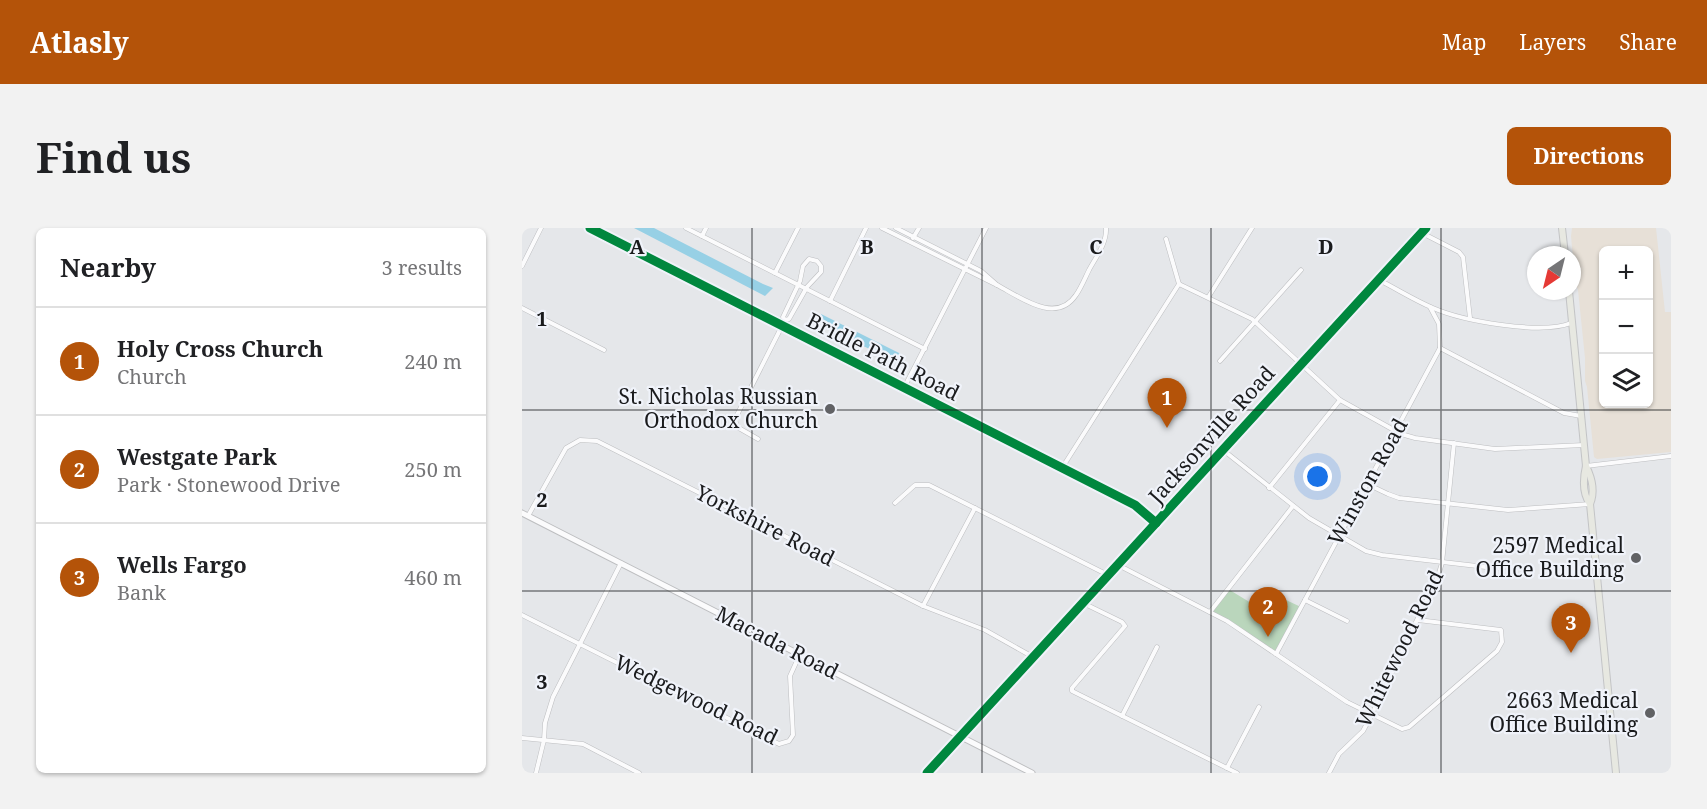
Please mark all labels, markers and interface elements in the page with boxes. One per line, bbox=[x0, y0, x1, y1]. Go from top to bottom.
text: Atlasly bbox=[30, 23, 129, 61]
text: Map bbox=[1442, 28, 1486, 56]
text: Layers bbox=[1519, 28, 1586, 56]
text: Share bbox=[1619, 28, 1677, 56]
button: Directions bbox=[1507, 127, 1671, 185]
text: Find us bbox=[36, 128, 191, 185]
text: A bbox=[629, 233, 645, 260]
text: B bbox=[860, 233, 874, 260]
text: C bbox=[1089, 233, 1103, 260]
text: D bbox=[1318, 233, 1334, 260]
north arrow bbox=[1527, 246, 1581, 300]
map controls bbox=[1599, 246, 1653, 408]
button: + bbox=[1599, 246, 1653, 300]
text: Nearby bbox=[60, 249, 156, 285]
text: 3 results bbox=[382, 254, 462, 281]
button: − bbox=[1599, 300, 1653, 354]
text: 1 bbox=[536, 305, 548, 332]
street label: Bridle Path Road bbox=[802, 306, 965, 407]
text: Holy Cross Church bbox=[117, 333, 323, 363]
text: 1 bbox=[74, 348, 85, 375]
text: 240 m bbox=[404, 348, 462, 375]
button: layers bbox=[1599, 354, 1653, 408]
street label: Jacksonville Road bbox=[1141, 359, 1281, 510]
text: Church bbox=[117, 363, 187, 390]
pin: 1 bbox=[1148, 378, 1186, 428]
place label: St. Nicholas Russian Orthodox Church bbox=[619, 382, 818, 434]
marker: St. Nicholas Russian Orthodox Church bbox=[823, 402, 837, 416]
street label: Winston Road bbox=[1321, 413, 1414, 550]
text: Westgate Park bbox=[117, 441, 277, 471]
text: 2 bbox=[74, 456, 85, 483]
text: 250 m bbox=[404, 456, 462, 483]
your location bbox=[1303, 462, 1332, 491]
text: Park · Stonewood Drive bbox=[117, 471, 340, 498]
street label: Yorkshire Road bbox=[690, 478, 840, 572]
text: 2 bbox=[536, 486, 548, 513]
place label: 2597 Medical Office Building bbox=[1476, 531, 1625, 583]
text: Wells Fargo bbox=[117, 549, 247, 579]
marker: 2597 Medical Office Building bbox=[1629, 551, 1643, 565]
text: 3 bbox=[74, 564, 85, 591]
text: 460 m bbox=[404, 564, 462, 591]
street label: Whitewood Road bbox=[1349, 565, 1449, 732]
text: Bank bbox=[117, 579, 166, 606]
pin: 2 bbox=[1248, 588, 1288, 637]
street label: Macada Road bbox=[711, 599, 844, 685]
pin: 3 bbox=[1552, 604, 1590, 653]
street label: Wedgewood Road bbox=[610, 647, 783, 751]
text: 3 bbox=[536, 668, 548, 695]
place label: 2663 Medical Office Building bbox=[1490, 686, 1639, 738]
marker: 2663 Medical Office Building bbox=[1643, 706, 1657, 720]

